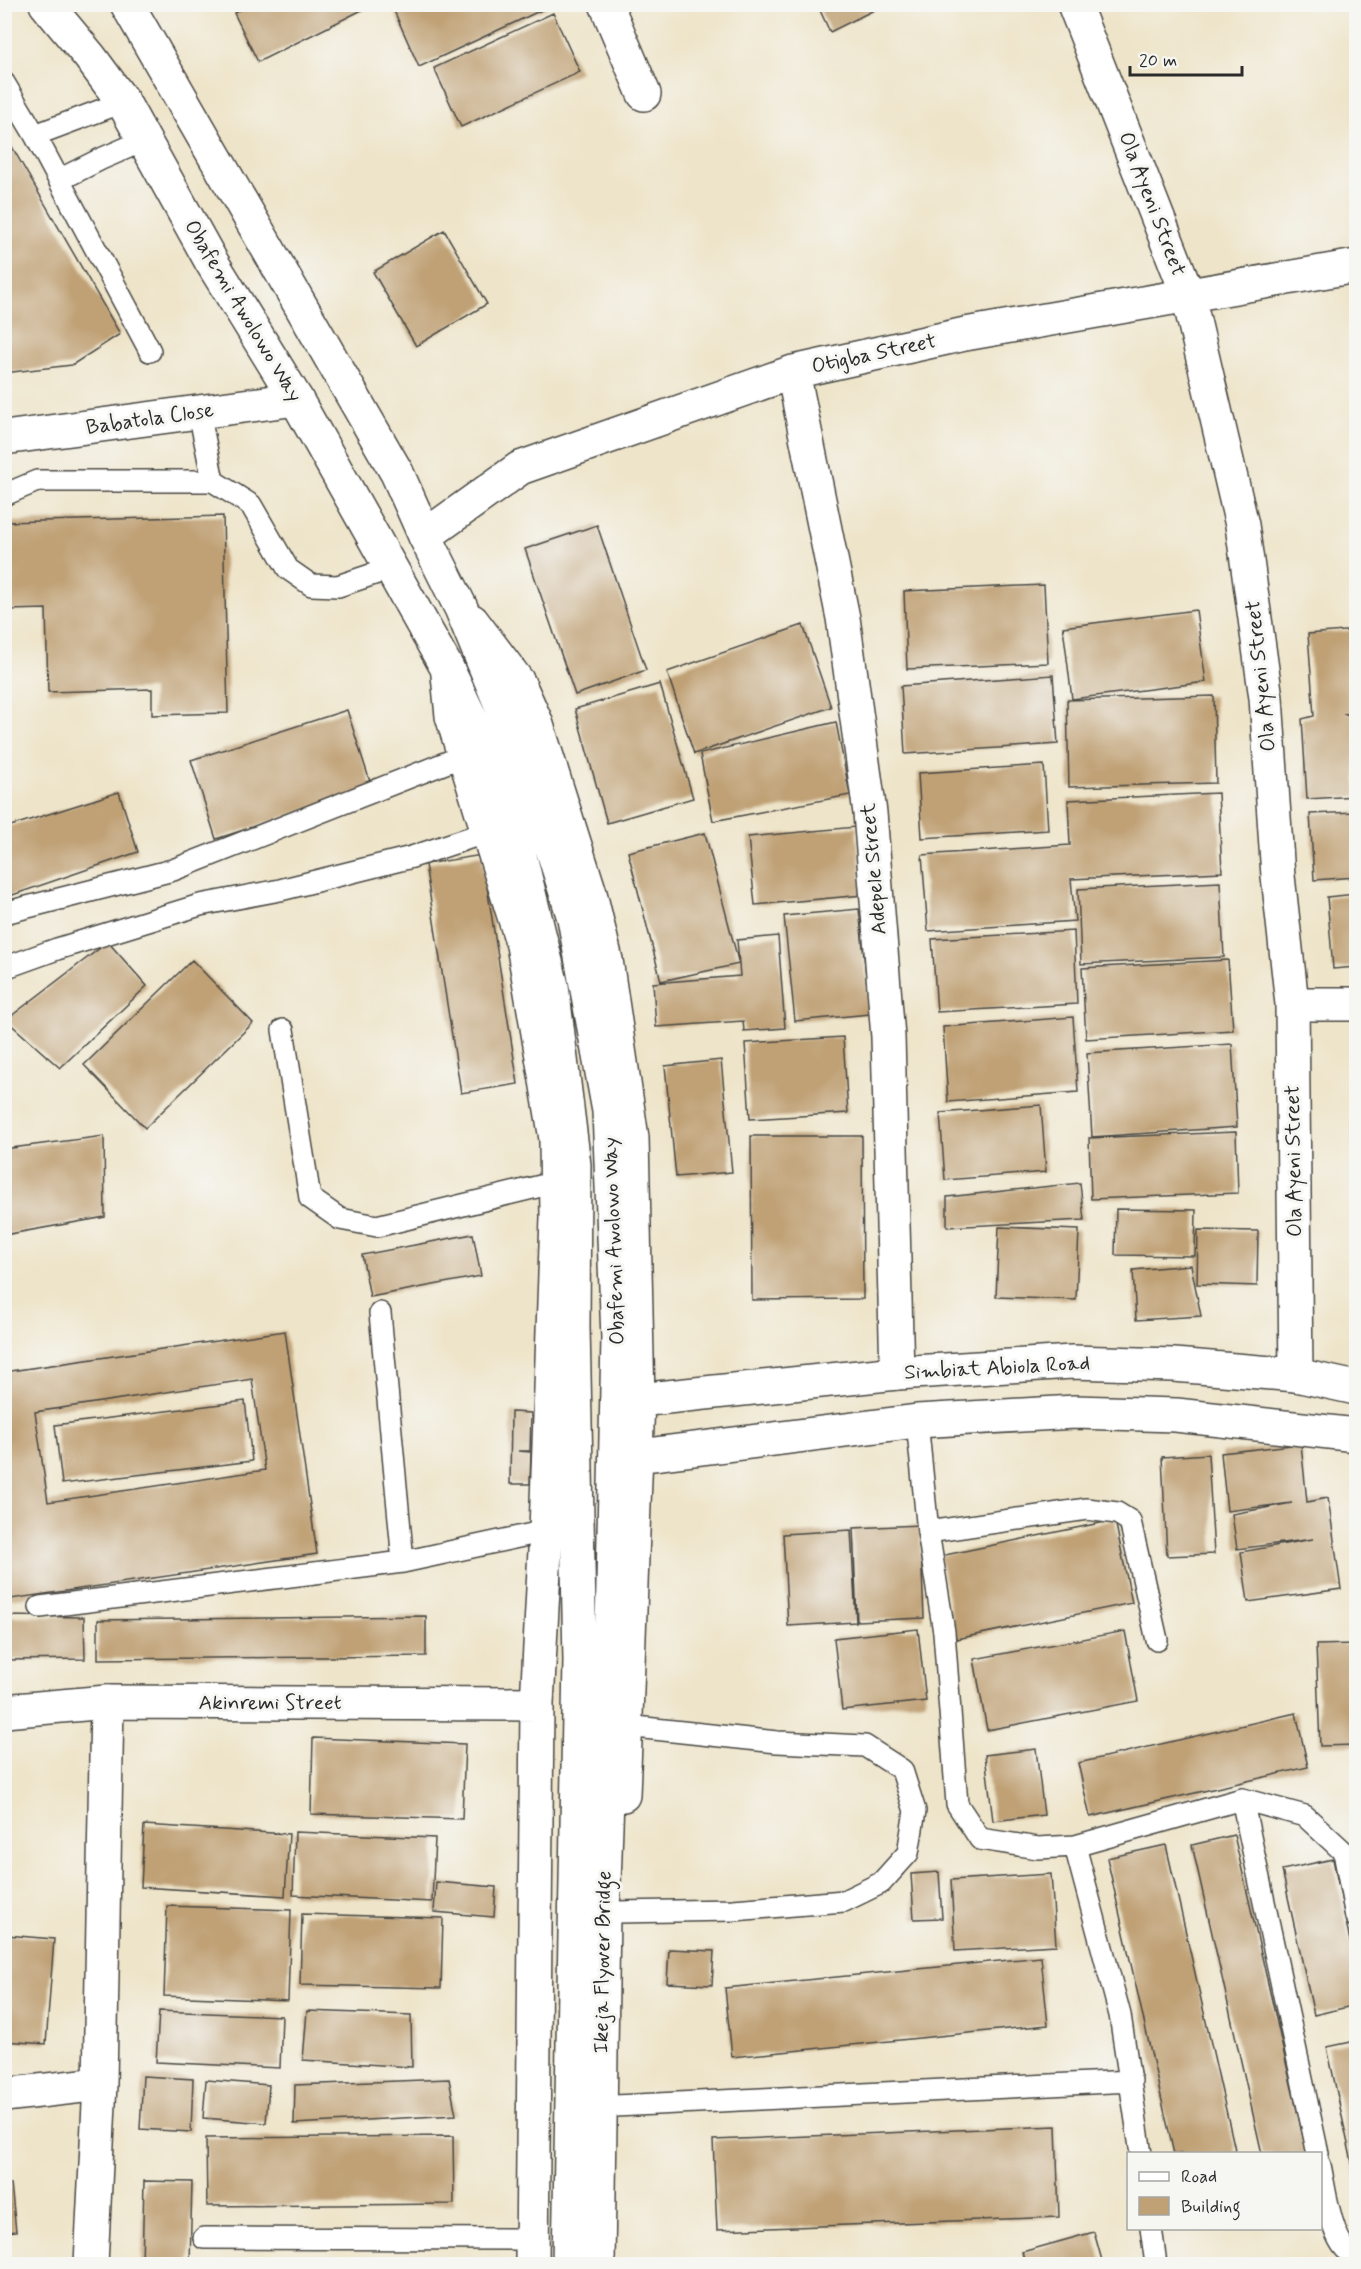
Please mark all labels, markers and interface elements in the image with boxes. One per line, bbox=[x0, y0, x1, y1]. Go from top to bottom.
scale bar bbox=[1130, 39, 1242, 77]
text: 20 m bbox=[1139, 49, 1177, 73]
street label: Ola Ayeni Street bbox=[1112, 128, 1192, 280]
street label: Obafemi Awolowo Way bbox=[177, 215, 309, 407]
street label: Otigba Street bbox=[809, 327, 939, 381]
street label: Babatola Close bbox=[84, 396, 216, 442]
street label: Ola Ayeni Street bbox=[1239, 599, 1283, 753]
street label: Adepele Street bbox=[854, 801, 894, 936]
street label: Ola Ayeni Street bbox=[1279, 1085, 1309, 1237]
street label: Obafemi Awolowo Way bbox=[596, 1136, 632, 1346]
street label: Simbiat Abiola Road bbox=[903, 1349, 1091, 1387]
street label: Akinremi Street bbox=[198, 1689, 342, 1717]
street label: Ikeja Flyover Bridge bbox=[587, 1870, 621, 2054]
legend bbox=[1127, 2152, 1322, 2230]
text: Road bbox=[1181, 2165, 1217, 2189]
text: Building bbox=[1181, 2195, 1241, 2221]

